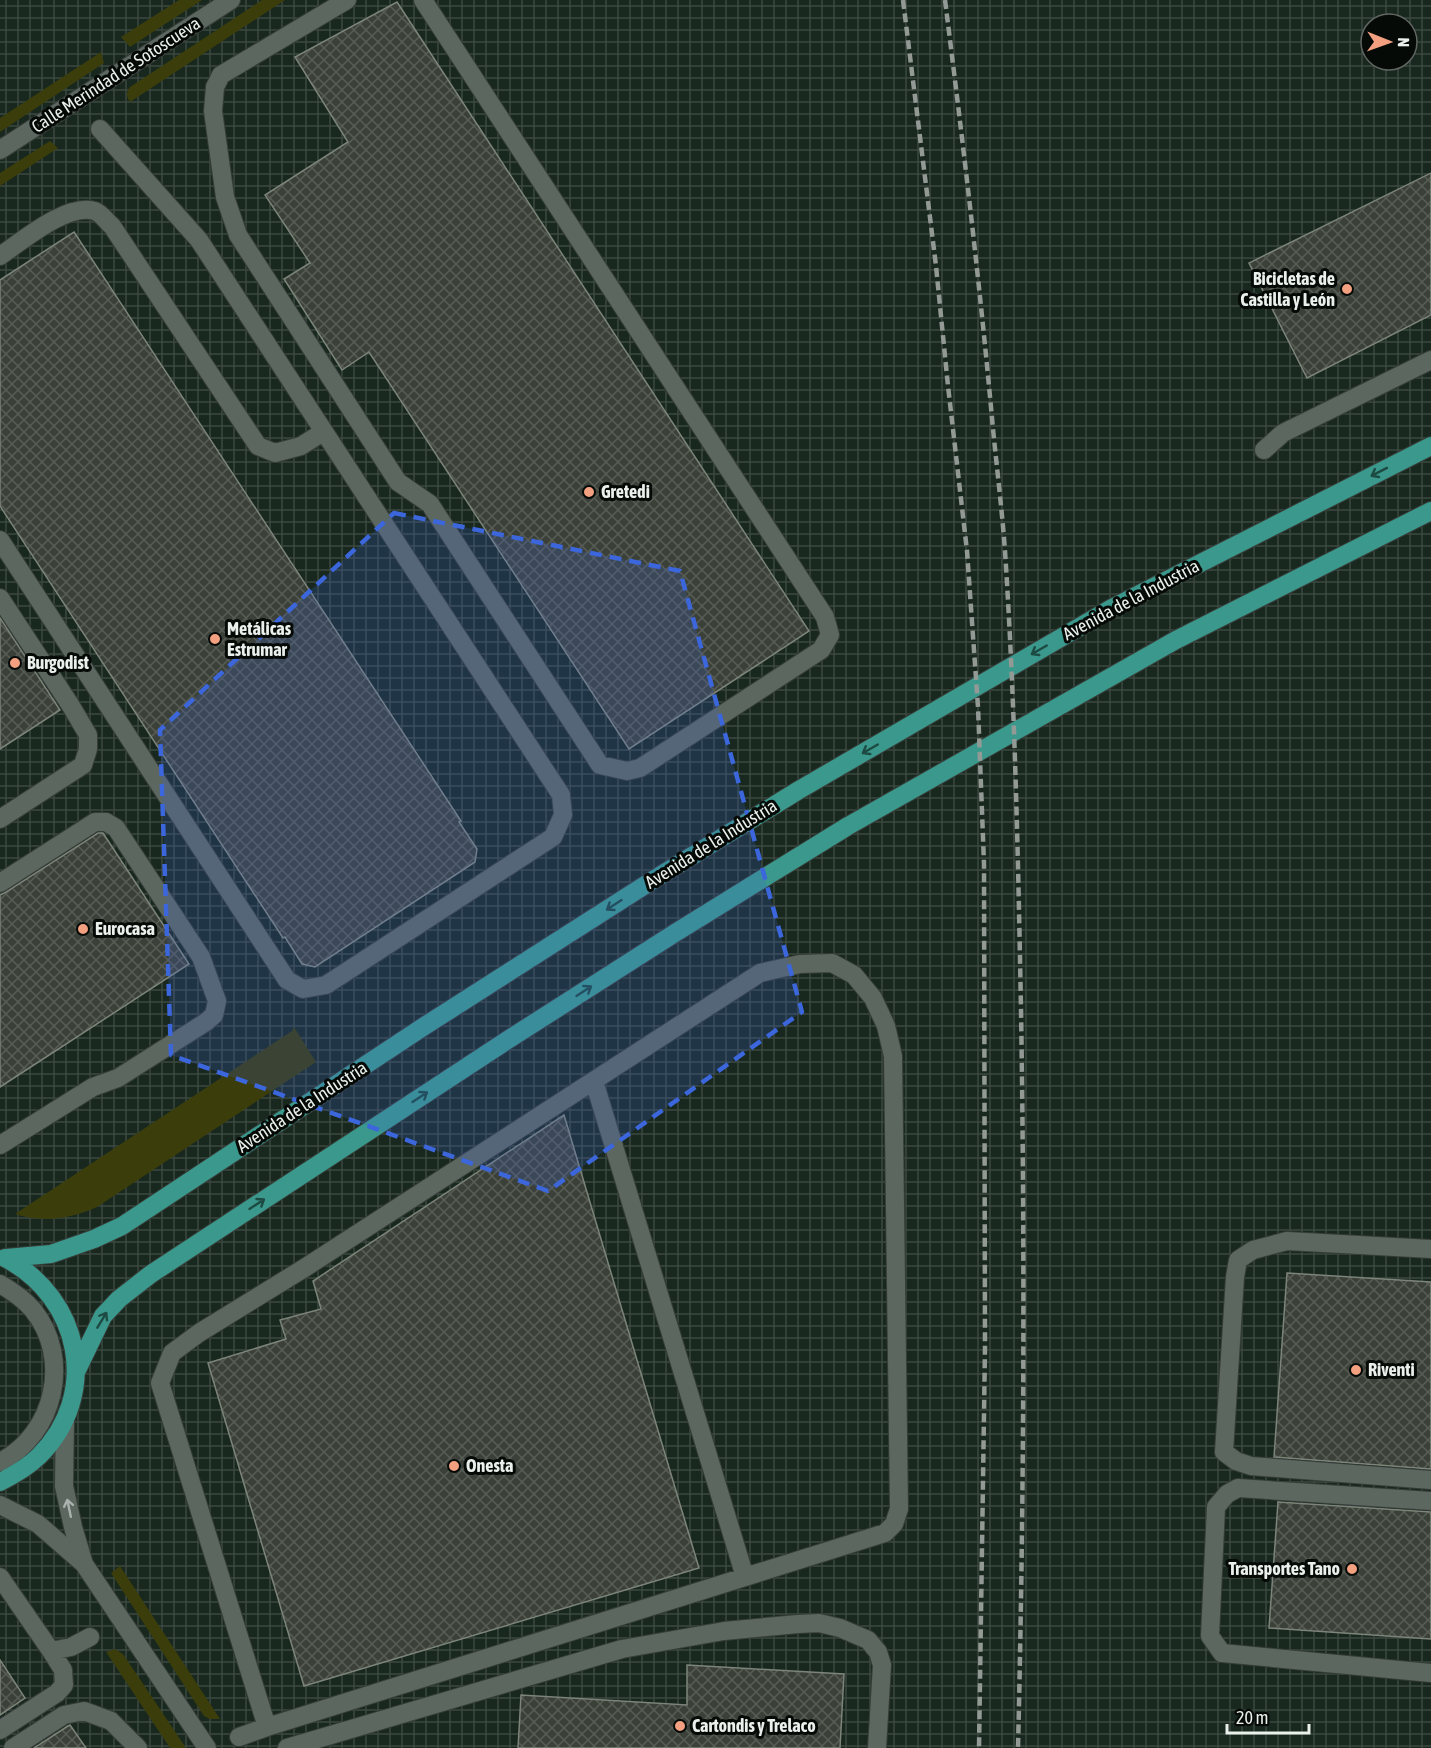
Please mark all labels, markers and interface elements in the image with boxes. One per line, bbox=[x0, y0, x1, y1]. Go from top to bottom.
street label: Calle Merindad de Sotoscueva bbox=[28, 12, 204, 137]
north arrow bbox=[1359, 12, 1419, 72]
text: N bbox=[1395, 37, 1413, 47]
place label: Bicicletas de Castilla y León bbox=[1240, 268, 1335, 310]
marker: Bicicletas de Castilla y León bbox=[1340, 282, 1354, 296]
one-way arrow bbox=[1370, 467, 1388, 478]
place label: Gretedi bbox=[601, 481, 650, 502]
marker: Gretedi bbox=[582, 485, 596, 499]
street label: Avenida de la Industria bbox=[1059, 555, 1202, 644]
place label: Metálicas Estrumar bbox=[227, 618, 292, 660]
marker: Metálicas Estrumar bbox=[208, 632, 222, 646]
one-way arrow bbox=[1031, 644, 1048, 656]
place label: Burgodist bbox=[27, 652, 90, 673]
marker: Burgodist bbox=[8, 656, 22, 670]
one-way arrow bbox=[862, 744, 880, 755]
street label: Avenida de la Industria bbox=[641, 795, 780, 893]
one-way arrow bbox=[606, 899, 623, 911]
place label: Eurocasa bbox=[95, 918, 155, 939]
marker: Eurocasa bbox=[76, 922, 90, 936]
one-way arrow bbox=[575, 985, 592, 997]
street label: Avenida de la Industria bbox=[233, 1057, 371, 1157]
one-way arrow bbox=[411, 1091, 428, 1103]
one-way arrow bbox=[248, 1198, 265, 1210]
one-way arrow bbox=[96, 1312, 108, 1329]
place label: Riventi bbox=[1368, 1359, 1415, 1380]
marker: Riventi bbox=[1349, 1363, 1363, 1377]
place label: Onesta bbox=[466, 1455, 513, 1476]
marker: Onesta bbox=[447, 1459, 461, 1473]
one-way arrow bbox=[63, 1499, 74, 1518]
place label: Transportes Tano bbox=[1228, 1558, 1340, 1579]
marker: Transportes Tano bbox=[1345, 1562, 1359, 1576]
scale bar bbox=[1227, 1697, 1310, 1735]
text: 20 m bbox=[1236, 1707, 1268, 1728]
place label: Cartondis y Trelaco bbox=[692, 1715, 816, 1736]
marker: Cartondis y Trelaco bbox=[673, 1719, 687, 1733]

